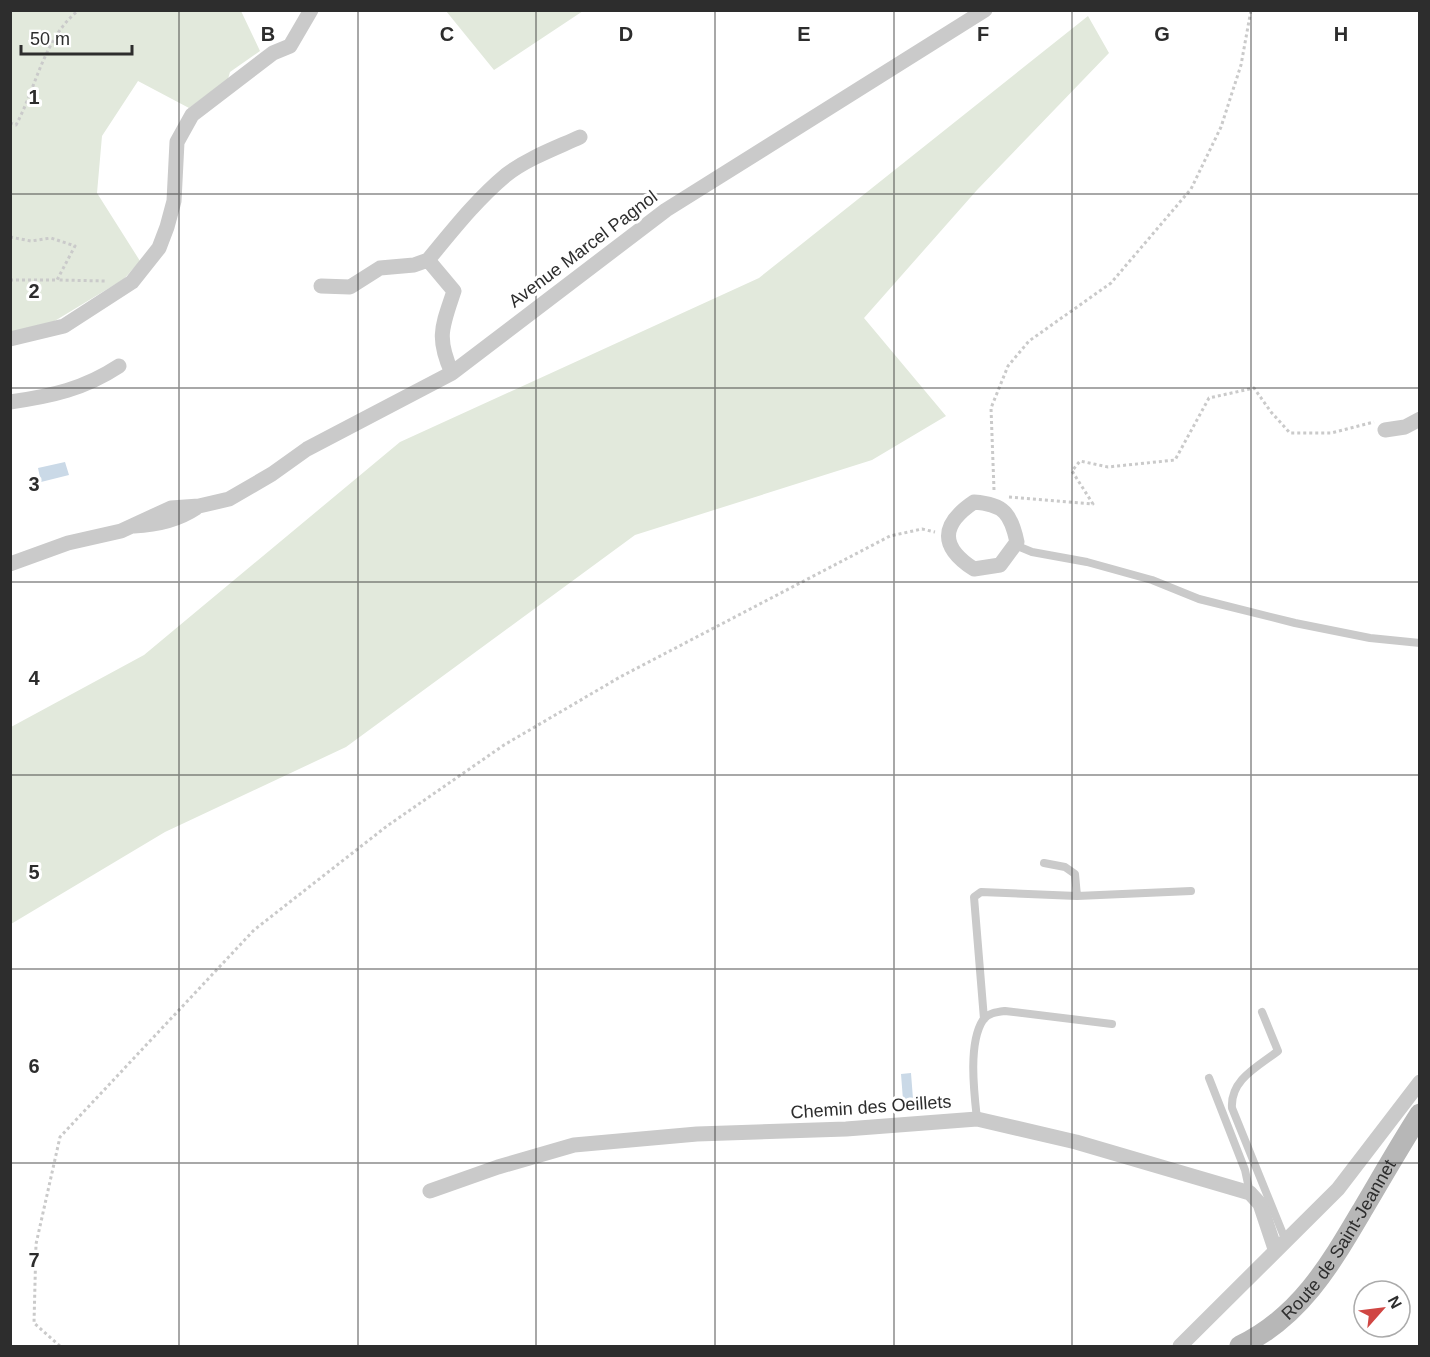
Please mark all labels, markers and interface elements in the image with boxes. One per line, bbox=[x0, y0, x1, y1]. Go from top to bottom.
scale bar bbox=[21, 18, 132, 56]
text: B bbox=[261, 23, 275, 45]
text: C bbox=[440, 23, 454, 45]
text: D bbox=[619, 23, 633, 45]
text: E bbox=[797, 23, 811, 45]
text: F bbox=[977, 23, 989, 45]
text: G bbox=[1154, 23, 1170, 45]
text: H bbox=[1334, 23, 1348, 45]
text: 50 m bbox=[30, 29, 70, 49]
text: 1 bbox=[28, 86, 40, 108]
street label: Avenue Marcel Pagnol bbox=[505, 187, 661, 311]
text: 2 bbox=[28, 280, 40, 302]
text: 3 bbox=[28, 473, 40, 495]
text: 4 bbox=[28, 667, 40, 689]
text: 5 bbox=[28, 861, 40, 883]
text: 6 bbox=[28, 1055, 40, 1077]
street label: Chemin des Oeillets bbox=[790, 1091, 952, 1123]
street label: Route de Saint-Jeannet bbox=[1278, 1156, 1400, 1324]
text: 7 bbox=[28, 1249, 40, 1271]
north arrow bbox=[1352, 1279, 1412, 1339]
text: N bbox=[1385, 1293, 1405, 1311]

